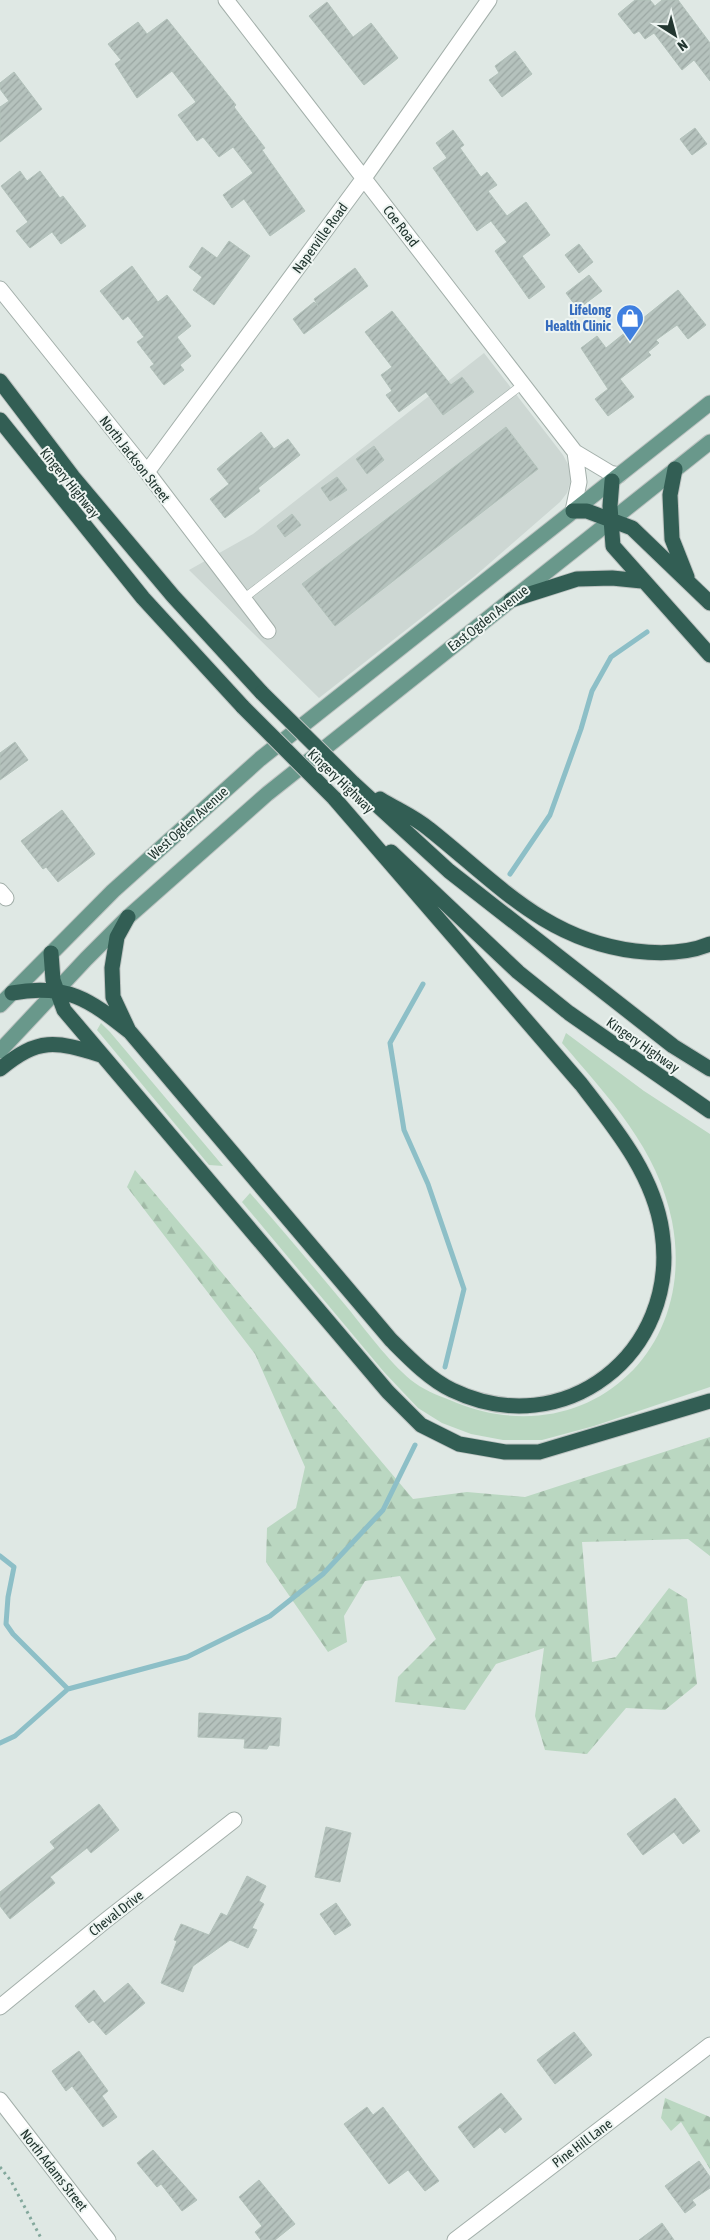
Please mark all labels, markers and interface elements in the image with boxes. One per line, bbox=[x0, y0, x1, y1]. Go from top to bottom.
north arrow bbox=[650, 10, 700, 60]
text: N bbox=[675, 37, 691, 54]
street label: Naperville Road bbox=[289, 200, 351, 276]
street label: Coe Road bbox=[380, 202, 422, 250]
place label: Lifelong Health Clinic bbox=[545, 302, 612, 334]
shop icon: Lifelong Health Clinic bbox=[615, 303, 645, 342]
street label: North Jackson Street bbox=[96, 413, 174, 505]
street label: Kingery Highway bbox=[37, 445, 103, 521]
street label: East Ogden Avenue bbox=[445, 582, 531, 654]
street label: Kingery Highway bbox=[305, 746, 377, 817]
street label: West Ogden Avenue bbox=[145, 783, 231, 863]
street label: Kingery Highway bbox=[603, 1014, 683, 1076]
street label: Cheval Drive bbox=[86, 1887, 146, 1939]
street label: Pine Hill Lane bbox=[549, 2115, 615, 2171]
street label: North Adams Street bbox=[17, 2126, 91, 2214]

